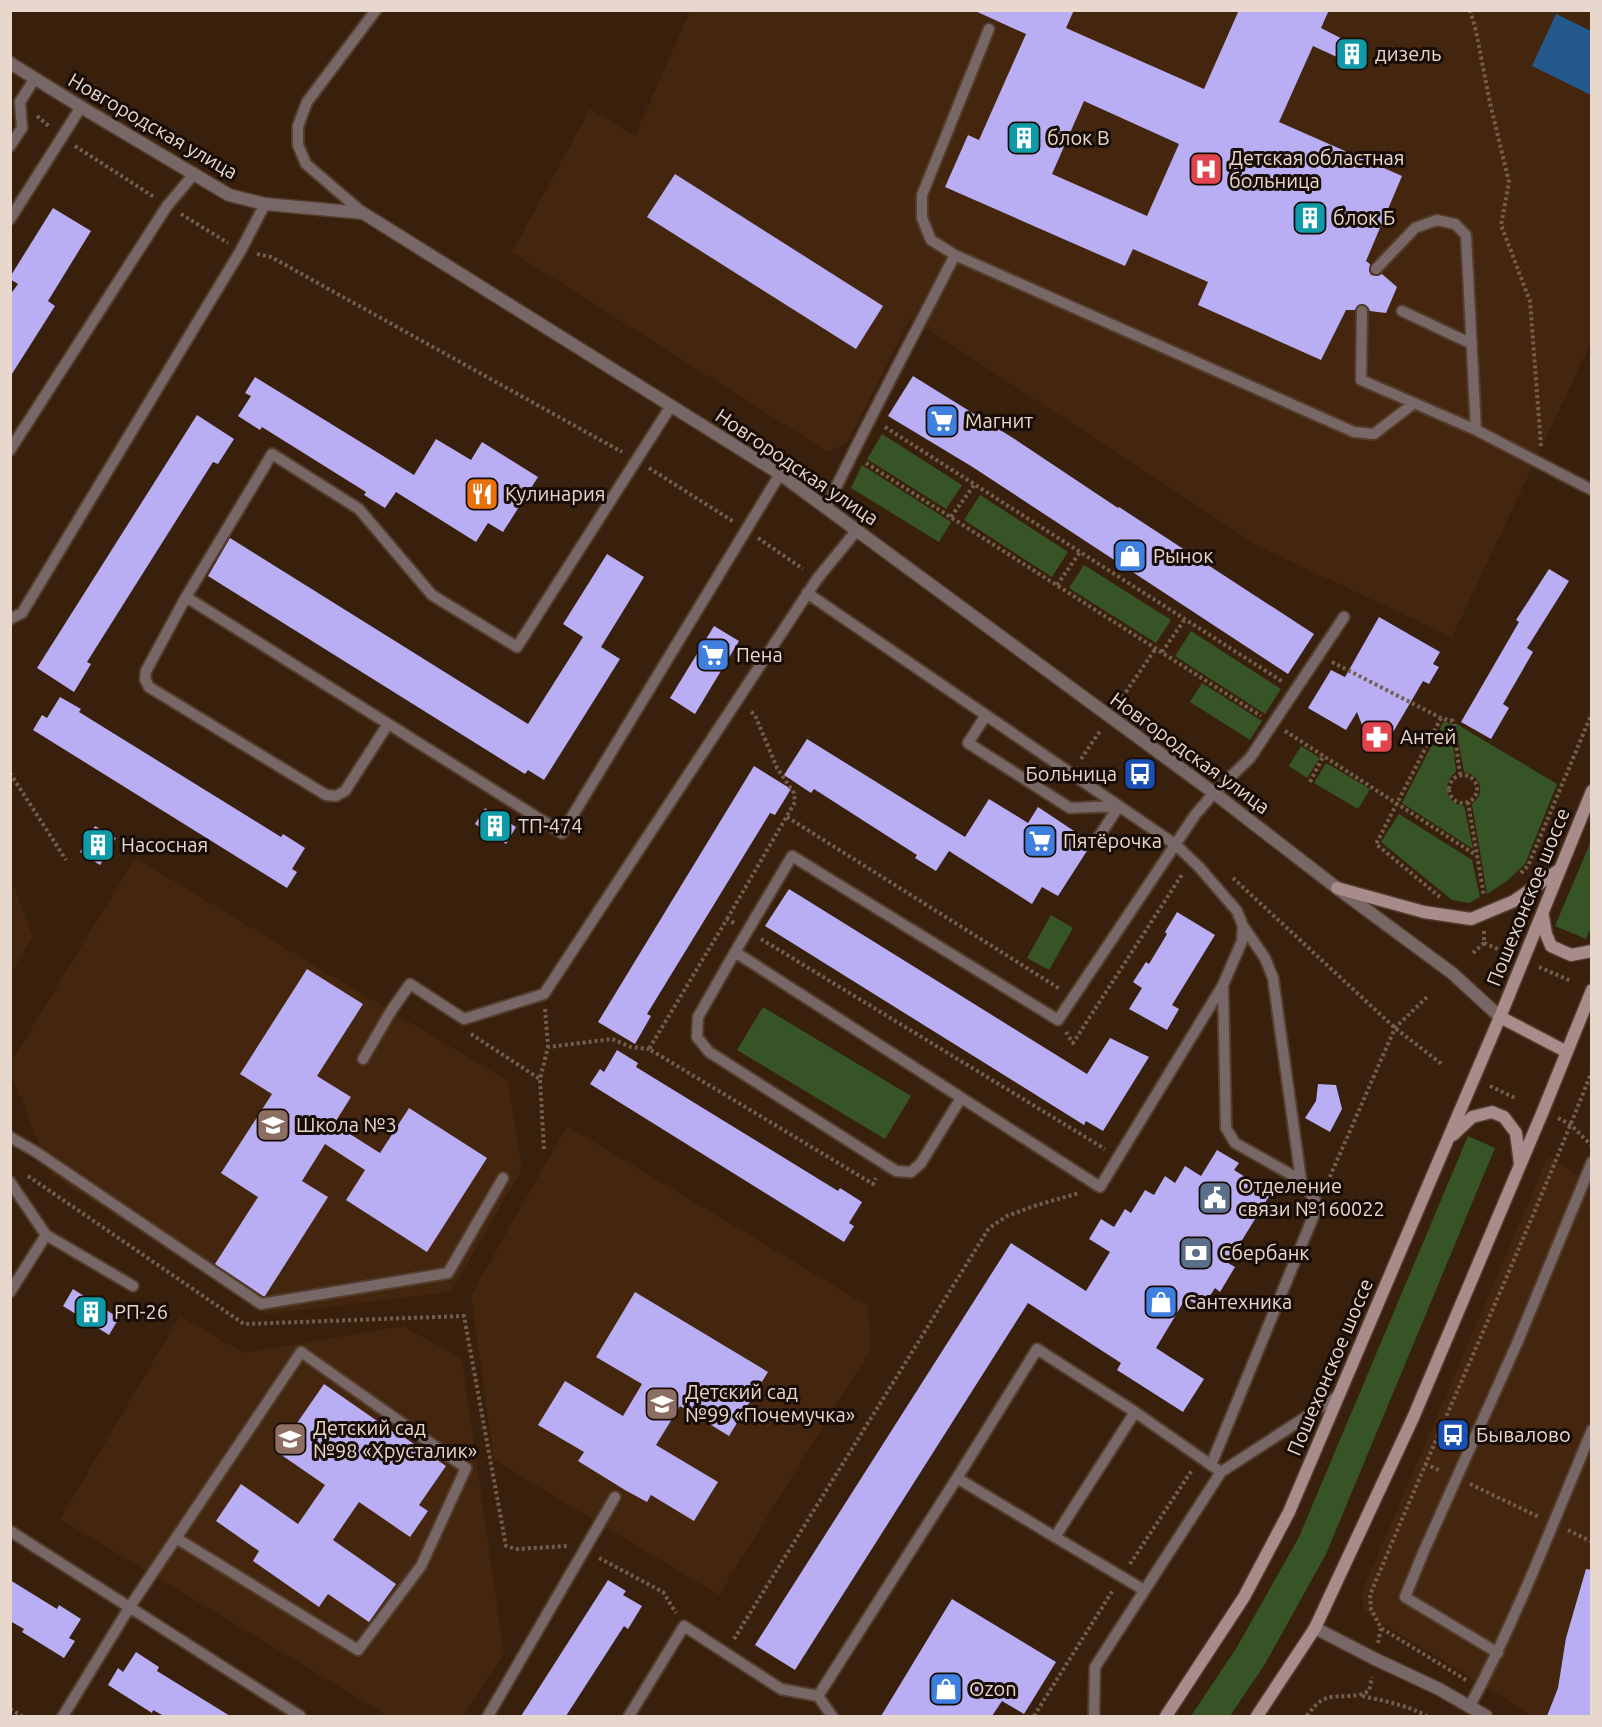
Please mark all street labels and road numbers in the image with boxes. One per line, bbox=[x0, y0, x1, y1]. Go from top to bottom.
street label: Новгородская улица bbox=[65, 68, 242, 183]
street label: Новгородская улица bbox=[711, 404, 883, 530]
street label: Новгородская улица bbox=[1106, 687, 1275, 818]
street label: Пошехонское шоссе bbox=[1481, 804, 1574, 989]
street label: Пошехонское шоссе bbox=[1282, 1275, 1377, 1459]

